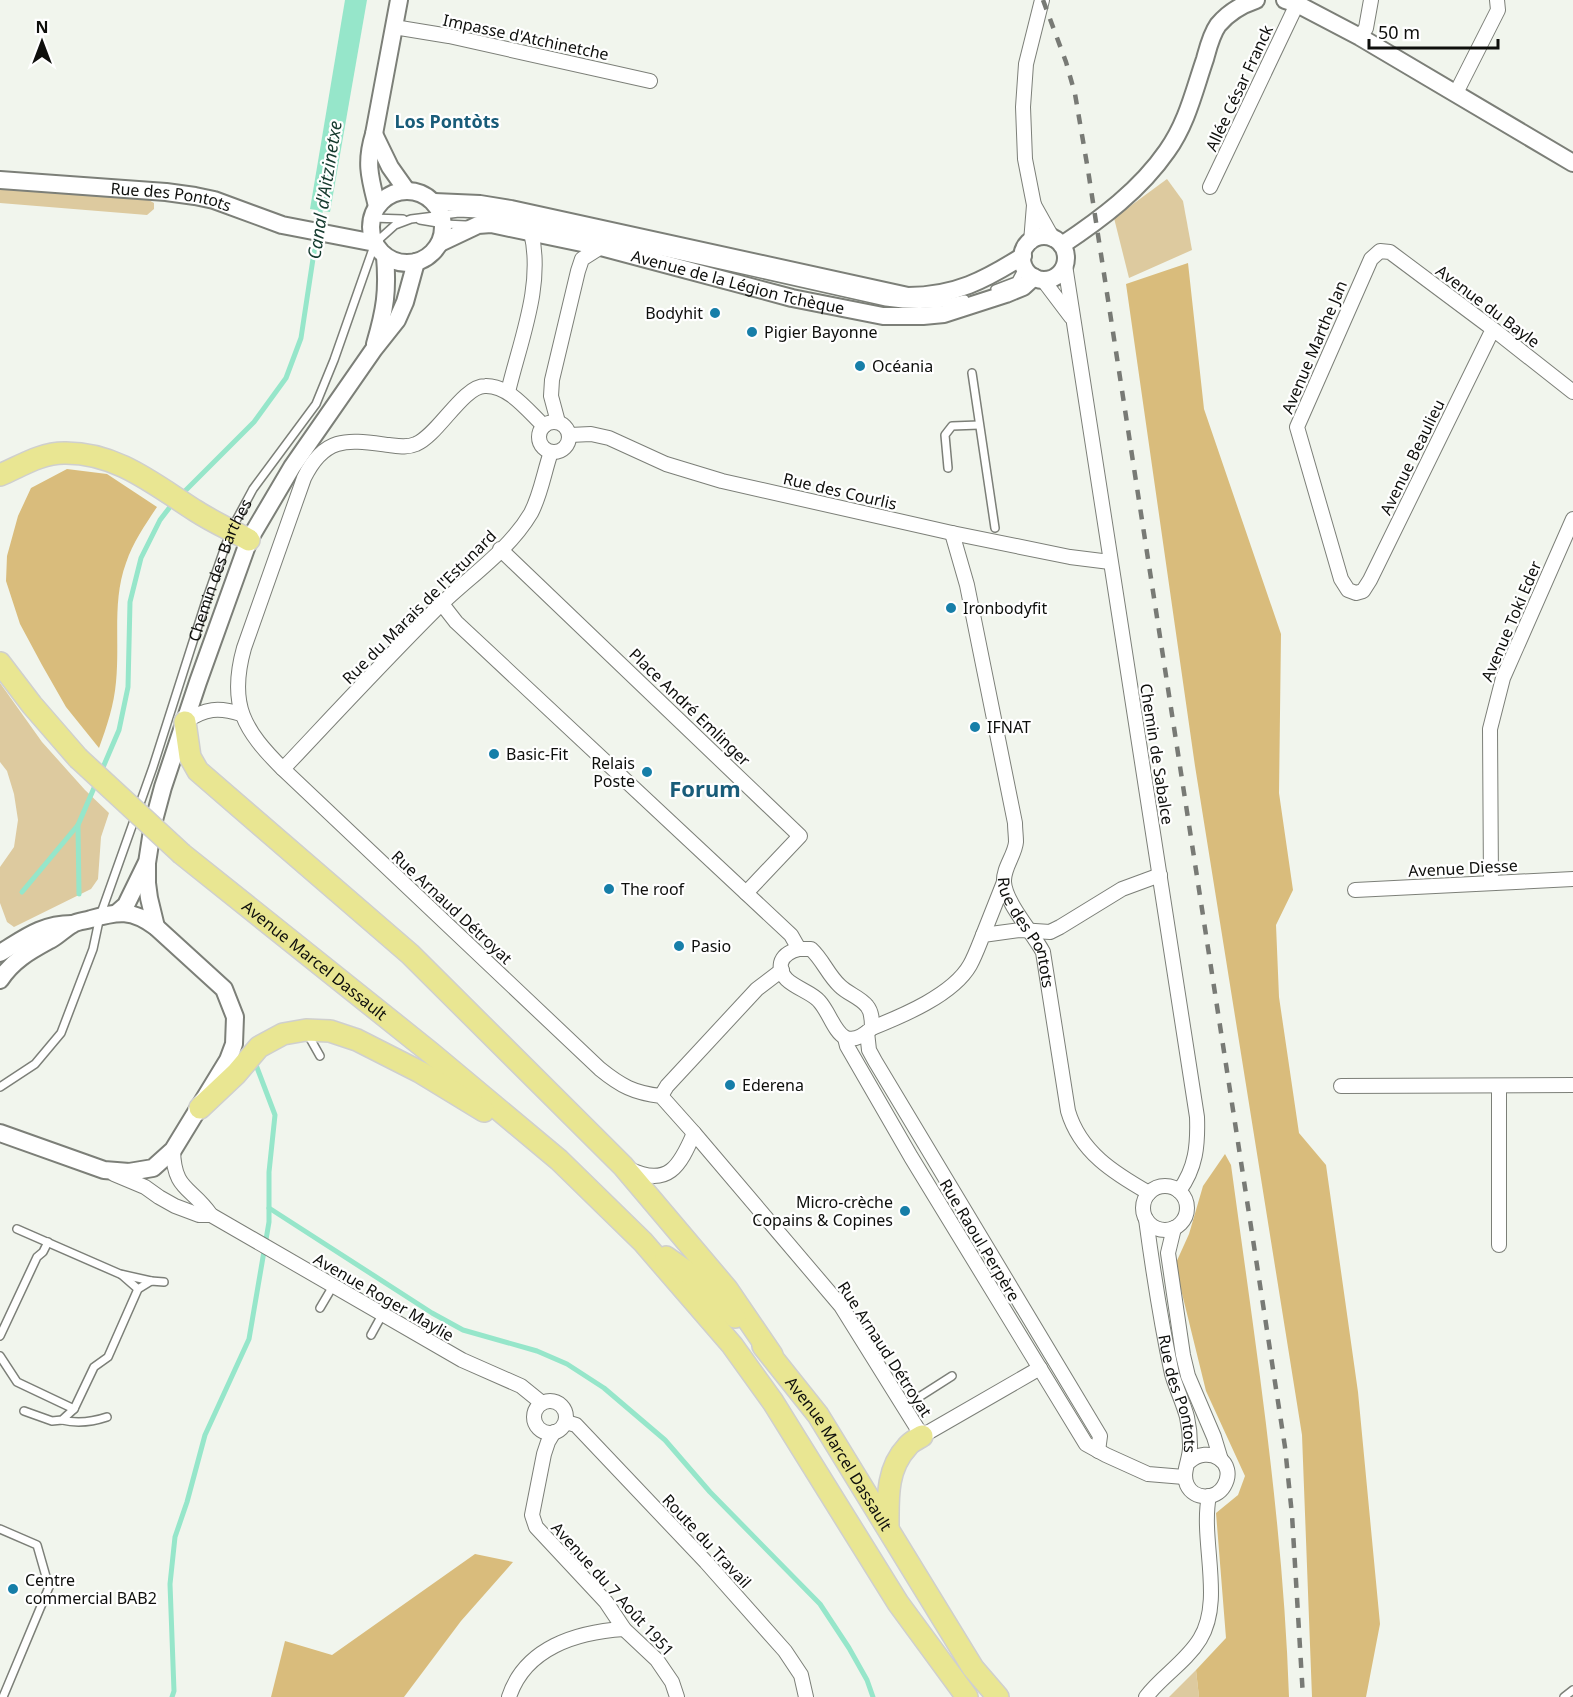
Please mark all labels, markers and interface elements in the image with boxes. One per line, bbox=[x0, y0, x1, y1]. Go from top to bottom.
street label: Impasse d'Atchinetche bbox=[441, 9, 611, 65]
north arrow bbox=[12, 12, 72, 72]
scale bar bbox=[1369, 12, 1498, 50]
text: N bbox=[35, 16, 49, 38]
text: 50 m bbox=[1378, 20, 1420, 44]
street label: Allée César Franck bbox=[1200, 21, 1278, 155]
district label: Los Pontòts bbox=[394, 109, 500, 133]
water label: Canal d'Aitzinetxe bbox=[301, 119, 347, 261]
street label: Rue des Pontots bbox=[110, 177, 235, 216]
street label: Avenue de la Légion Tchèque bbox=[629, 245, 846, 319]
street label: Avenue du Bayle bbox=[1431, 260, 1545, 352]
street label: Avenue Marthe Jan bbox=[1276, 277, 1352, 417]
place label: Bodyhit bbox=[645, 302, 703, 324]
marker: Bodyhit bbox=[708, 306, 722, 320]
place label: Pigier Bayonne bbox=[764, 321, 878, 343]
marker: Pigier Bayonne bbox=[745, 325, 759, 339]
place label: Océania bbox=[872, 355, 933, 377]
marker: Océania bbox=[853, 359, 867, 373]
street label: Avenue Beaulieu bbox=[1375, 396, 1449, 518]
street label: Rue des Courlis bbox=[781, 467, 899, 515]
street label: Chemin des Barthes bbox=[183, 495, 257, 644]
street label: Rue du Marais de l'Estunard bbox=[337, 525, 501, 689]
street label: Avenue Toki Eder bbox=[1476, 557, 1546, 685]
place label: Ironbodyfit bbox=[963, 597, 1047, 619]
marker: Ironbodyfit bbox=[944, 601, 958, 615]
street label: Place André Emlinger bbox=[625, 643, 756, 771]
street label: Chemin de Sabalce bbox=[1135, 682, 1179, 826]
place label: IFNAT bbox=[987, 716, 1031, 738]
marker: IFNAT bbox=[968, 720, 982, 734]
place label: Basic-Fit bbox=[506, 743, 568, 765]
marker: Basic-Fit bbox=[487, 747, 501, 761]
place label: Relais Poste bbox=[591, 752, 635, 792]
marker: Relais Poste bbox=[640, 765, 654, 779]
district label: Forum bbox=[669, 773, 741, 803]
street label: Rue Arnaud Détroyat bbox=[387, 845, 517, 969]
street label: Avenue Diesse bbox=[1408, 854, 1518, 882]
street label: Rue des Pontots bbox=[993, 876, 1059, 989]
place label: The roof bbox=[621, 878, 686, 900]
marker: The roof bbox=[602, 882, 616, 896]
street label: Avenue Marcel Dassault bbox=[238, 895, 392, 1025]
place label: Pasio bbox=[691, 935, 731, 957]
marker: Pasio bbox=[672, 939, 686, 953]
place label: Ederena bbox=[742, 1074, 804, 1096]
marker: Ederena bbox=[723, 1078, 737, 1092]
street label: Rue Raoul Perpère bbox=[935, 1175, 1025, 1305]
place label: Micro-crèche Copains & Copines bbox=[752, 1191, 893, 1231]
marker: Micro-crèche Copains & Copines bbox=[898, 1204, 912, 1218]
street label: Avenue Roger Maylie bbox=[310, 1248, 458, 1346]
street label: Rue Arnaud Détroyat bbox=[833, 1277, 937, 1421]
street label: Rue des Pontots bbox=[1153, 1333, 1201, 1454]
street label: Avenue Marcel Dassault bbox=[781, 1372, 897, 1535]
street label: Route du Travail bbox=[658, 1489, 756, 1593]
street label: Avenue du 7 Août 1951 bbox=[547, 1517, 679, 1661]
place label: Centre commercial BAB2 bbox=[25, 1569, 157, 1609]
marker: Centre commercial BAB2 bbox=[6, 1582, 20, 1596]

